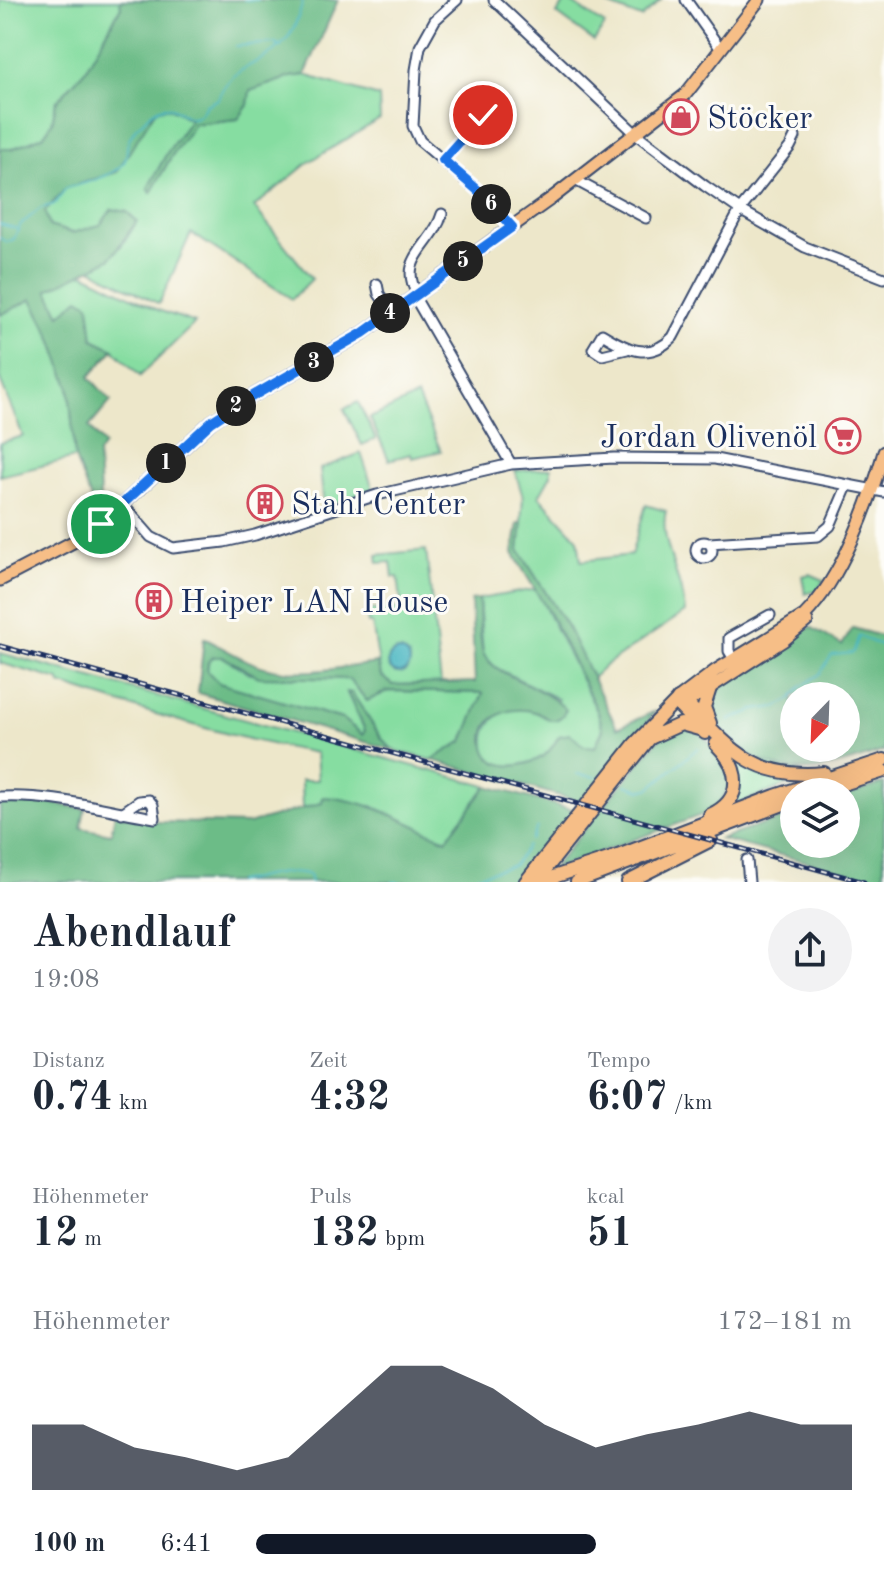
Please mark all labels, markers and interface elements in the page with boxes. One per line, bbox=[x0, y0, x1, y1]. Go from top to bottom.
pin bbox=[449, 81, 517, 149]
icon: check bbox=[461, 93, 505, 137]
shop icon: Stöcker bbox=[662, 98, 700, 136]
place label: Stöcker bbox=[707, 104, 812, 136]
pin: 6 bbox=[471, 184, 511, 224]
text: 6 bbox=[485, 193, 497, 215]
pin: 5 bbox=[443, 241, 483, 281]
text: 5 bbox=[457, 250, 469, 272]
pin: 4 bbox=[370, 293, 410, 333]
text: 4 bbox=[384, 302, 396, 324]
pin: 3 bbox=[294, 342, 334, 382]
text: 3 bbox=[308, 351, 320, 373]
pin: 2 bbox=[216, 386, 256, 426]
text: 2 bbox=[230, 395, 242, 417]
supermarket icon: Jordan Olivenöl bbox=[824, 417, 862, 455]
place label: Jordan Olivenöl bbox=[600, 423, 817, 455]
pin: 1 bbox=[146, 443, 186, 483]
text: 1 bbox=[160, 452, 172, 474]
building icon: Stahl Center bbox=[246, 484, 284, 522]
pin bbox=[67, 490, 135, 558]
place label: Stahl Center bbox=[291, 490, 465, 522]
icon: arrive bbox=[79, 502, 123, 546]
building icon: Heiper LAN House bbox=[135, 582, 173, 620]
place label: Heiper LAN House bbox=[180, 588, 448, 620]
north arrow bbox=[780, 682, 860, 762]
map controls bbox=[780, 682, 860, 858]
button: layers bbox=[780, 778, 860, 858]
button: share bbox=[768, 908, 852, 992]
text: Abendlauf bbox=[32, 912, 233, 956]
text: 19:08 bbox=[32, 967, 100, 993]
text: Distanz bbox=[32, 1050, 105, 1072]
text: Zeit bbox=[309, 1050, 347, 1072]
text: Tempo bbox=[587, 1050, 651, 1072]
text: 0.74 bbox=[32, 1079, 113, 1119]
text: 4:32 bbox=[309, 1079, 390, 1119]
text: 6:07 bbox=[587, 1079, 667, 1119]
text: km bbox=[113, 1092, 148, 1114]
text: /km bbox=[667, 1092, 712, 1114]
text: Höhenmeter bbox=[32, 1186, 149, 1208]
text: Puls bbox=[309, 1186, 352, 1208]
text: kcal bbox=[587, 1186, 625, 1208]
text: 12 bbox=[32, 1215, 78, 1255]
text: 132 bbox=[309, 1215, 379, 1255]
text: 51 bbox=[587, 1215, 633, 1255]
text: m bbox=[78, 1228, 102, 1250]
text: bpm bbox=[379, 1228, 425, 1250]
text: Höhenmeter bbox=[32, 1309, 170, 1335]
text: 172–181 m bbox=[717, 1309, 852, 1335]
text: 100 m bbox=[32, 1531, 105, 1557]
text: 6:41 bbox=[160, 1531, 213, 1557]

